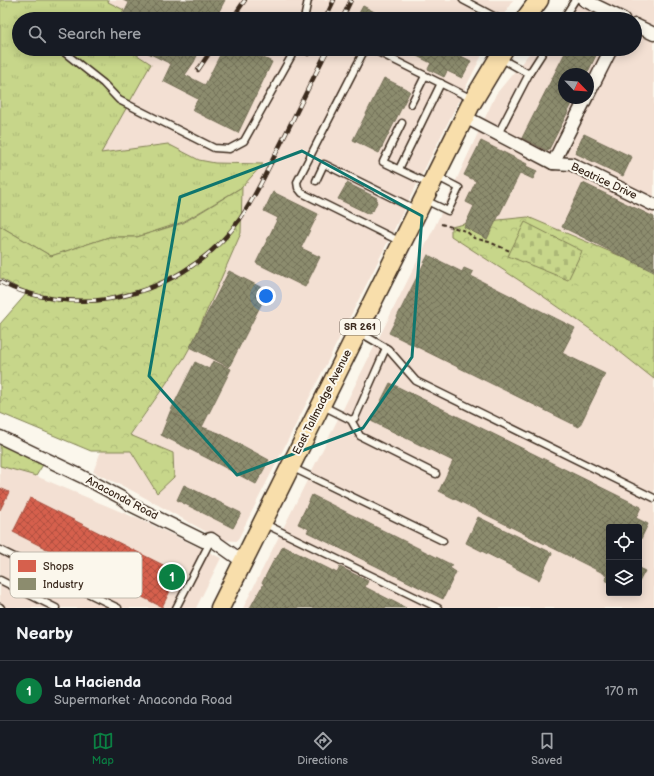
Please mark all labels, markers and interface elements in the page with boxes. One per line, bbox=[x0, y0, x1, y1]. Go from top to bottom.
search box bbox=[12, 12, 642, 56]
icon: search bbox=[26, 23, 48, 45]
text: Search here bbox=[58, 25, 141, 44]
north arrow bbox=[558, 68, 594, 104]
street label: Beatrice Drive bbox=[569, 160, 640, 202]
your location bbox=[256, 286, 276, 306]
road number: SR 261 bbox=[340, 319, 380, 335]
street label: East Tallmadge Avenue bbox=[290, 347, 354, 457]
street label: Anaconda Road bbox=[84, 474, 160, 522]
map controls bbox=[606, 524, 642, 596]
button: locate bbox=[606, 524, 642, 560]
legend bbox=[10, 552, 142, 598]
text: Shops bbox=[43, 560, 74, 573]
button: layers bbox=[606, 560, 642, 596]
pin: 1 bbox=[159, 562, 185, 592]
text: Industry bbox=[43, 578, 83, 591]
text: Nearby bbox=[16, 624, 73, 644]
text: La Hacienda bbox=[54, 673, 141, 692]
text: 1 bbox=[26, 683, 32, 699]
text: 170 m bbox=[605, 683, 638, 699]
text: Supermarket · Anaconda Road bbox=[54, 692, 232, 708]
tab: Map bbox=[92, 730, 114, 767]
tab: Directions bbox=[297, 730, 348, 767]
tab: Saved bbox=[531, 730, 562, 767]

